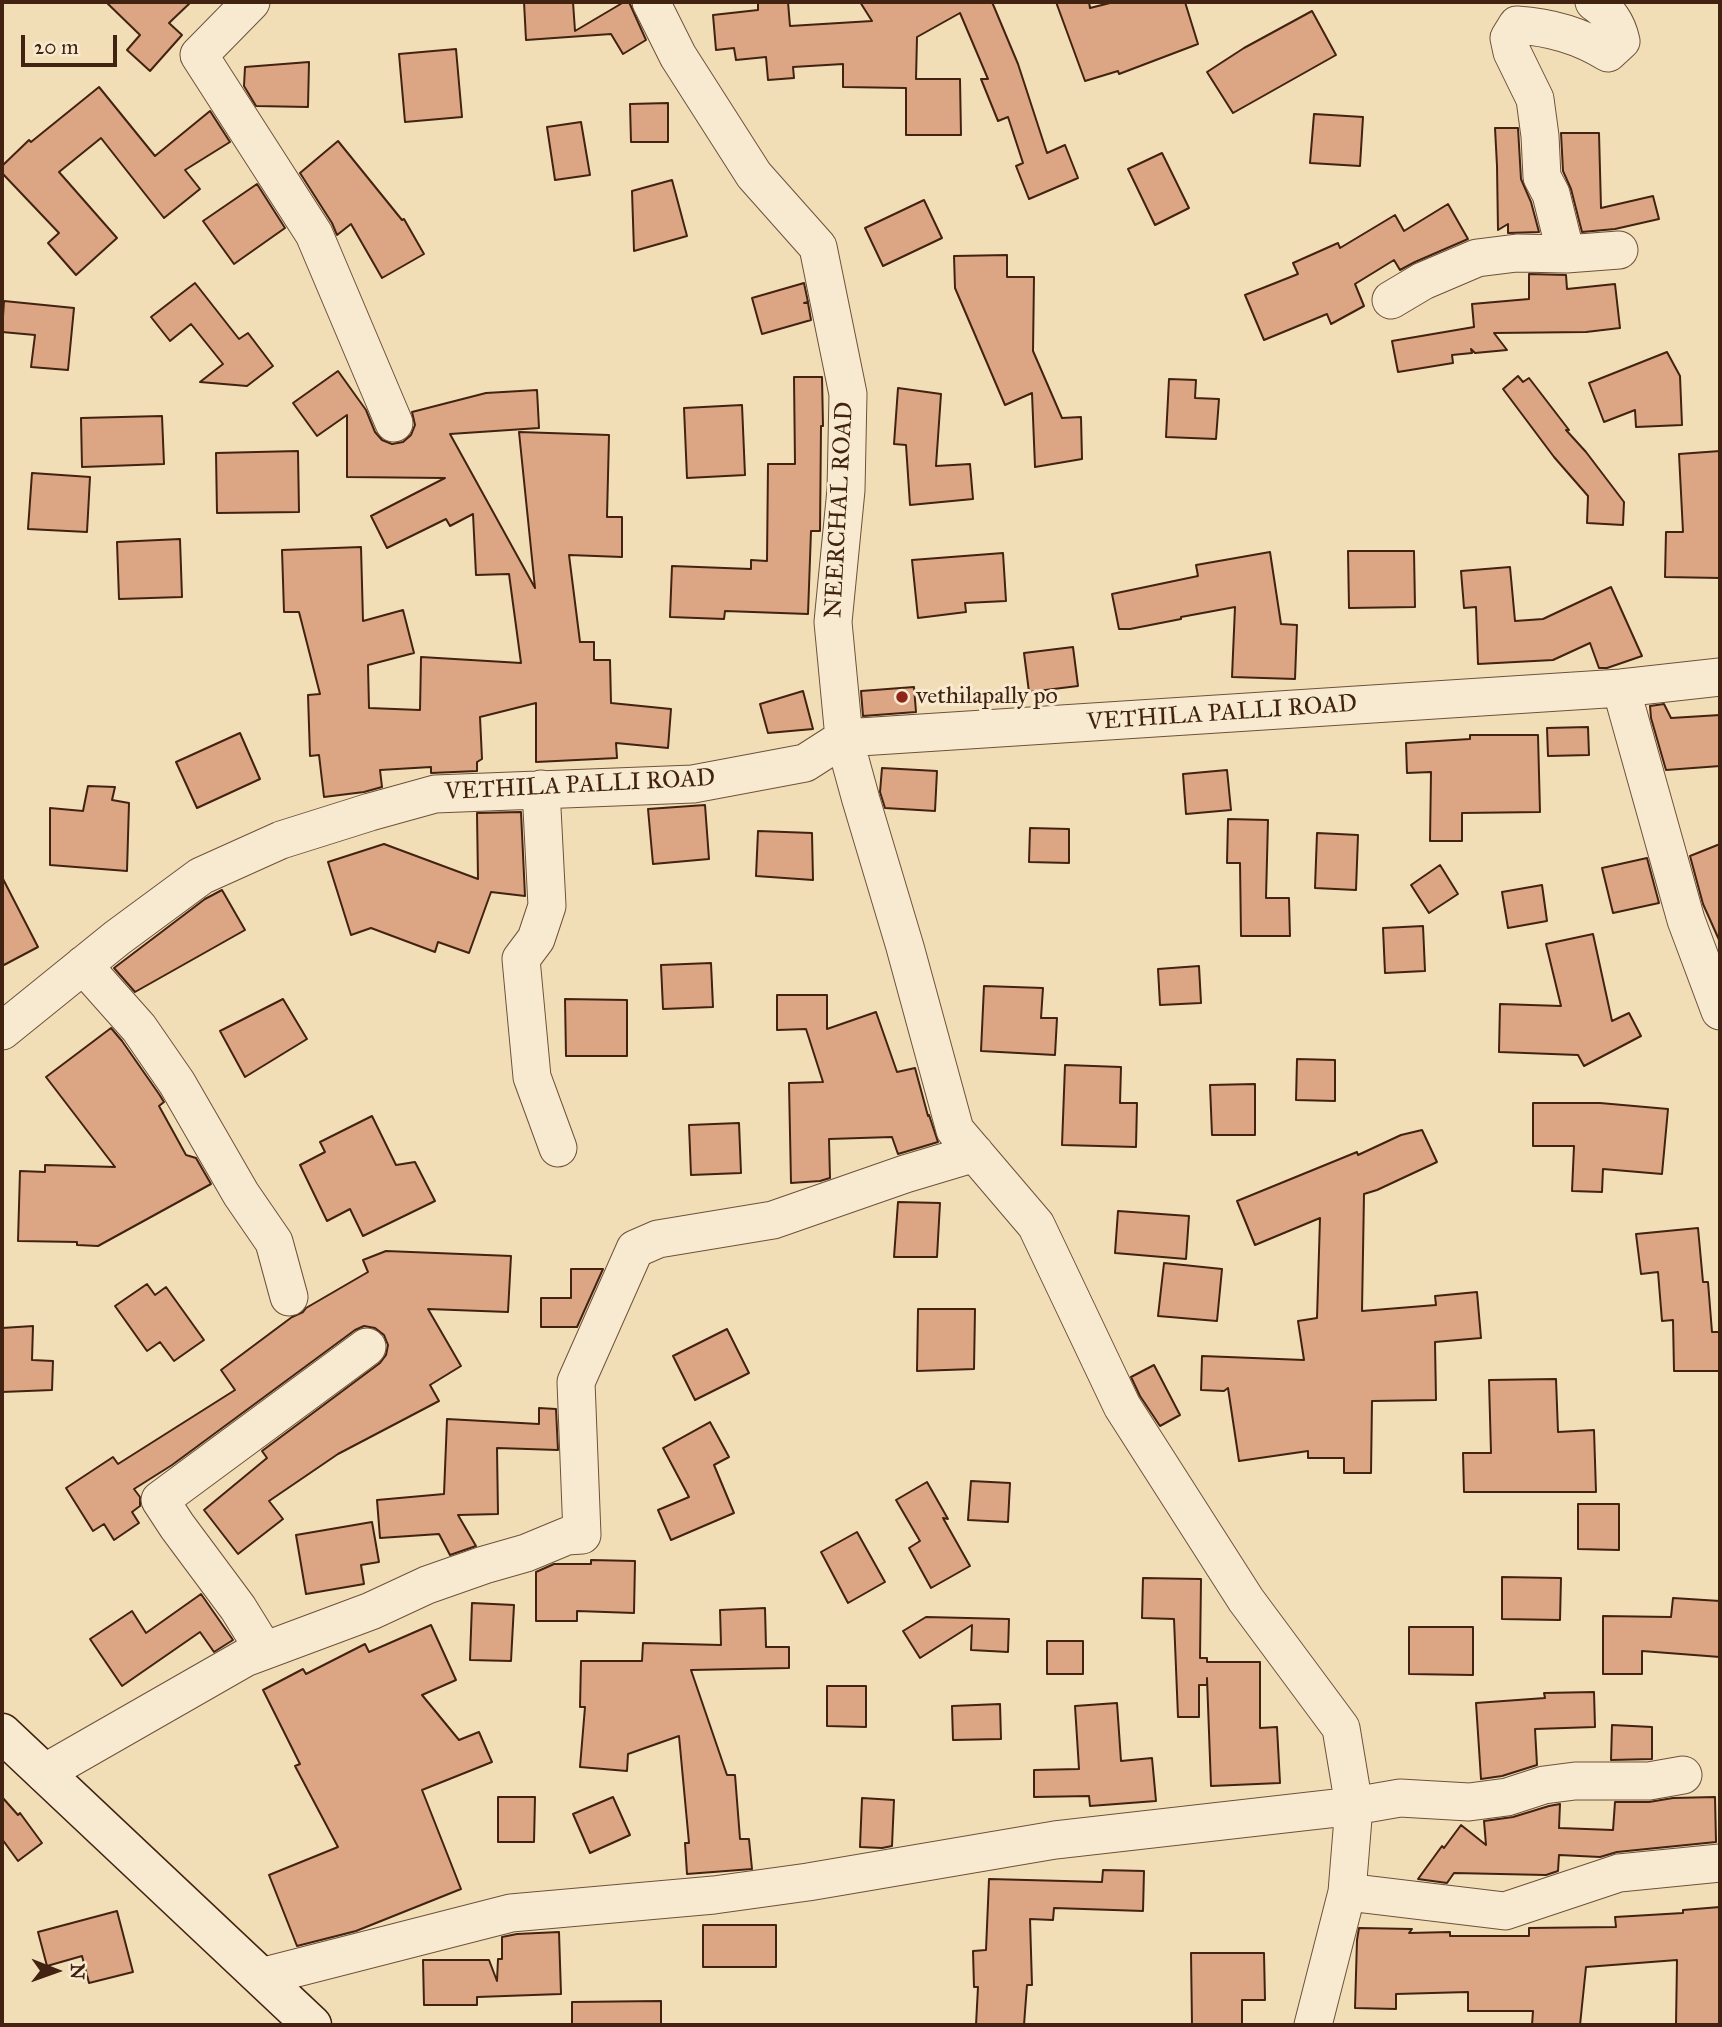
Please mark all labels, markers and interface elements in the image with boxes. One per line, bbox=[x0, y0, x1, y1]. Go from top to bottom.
scale bar bbox=[24, 21, 121, 65]
text: 20 m bbox=[34, 34, 79, 60]
street label: NEERCHAL ROAD bbox=[820, 401, 860, 619]
place label: vethilapally po bbox=[916, 683, 1058, 711]
marker: vethilapally po bbox=[894, 689, 910, 705]
street label: VETHILA PALLI ROAD bbox=[1086, 690, 1358, 738]
street label: VETHILA PALLI ROAD bbox=[444, 765, 716, 807]
north arrow bbox=[21, 1936, 91, 2006]
text: N bbox=[66, 1963, 89, 1980]

